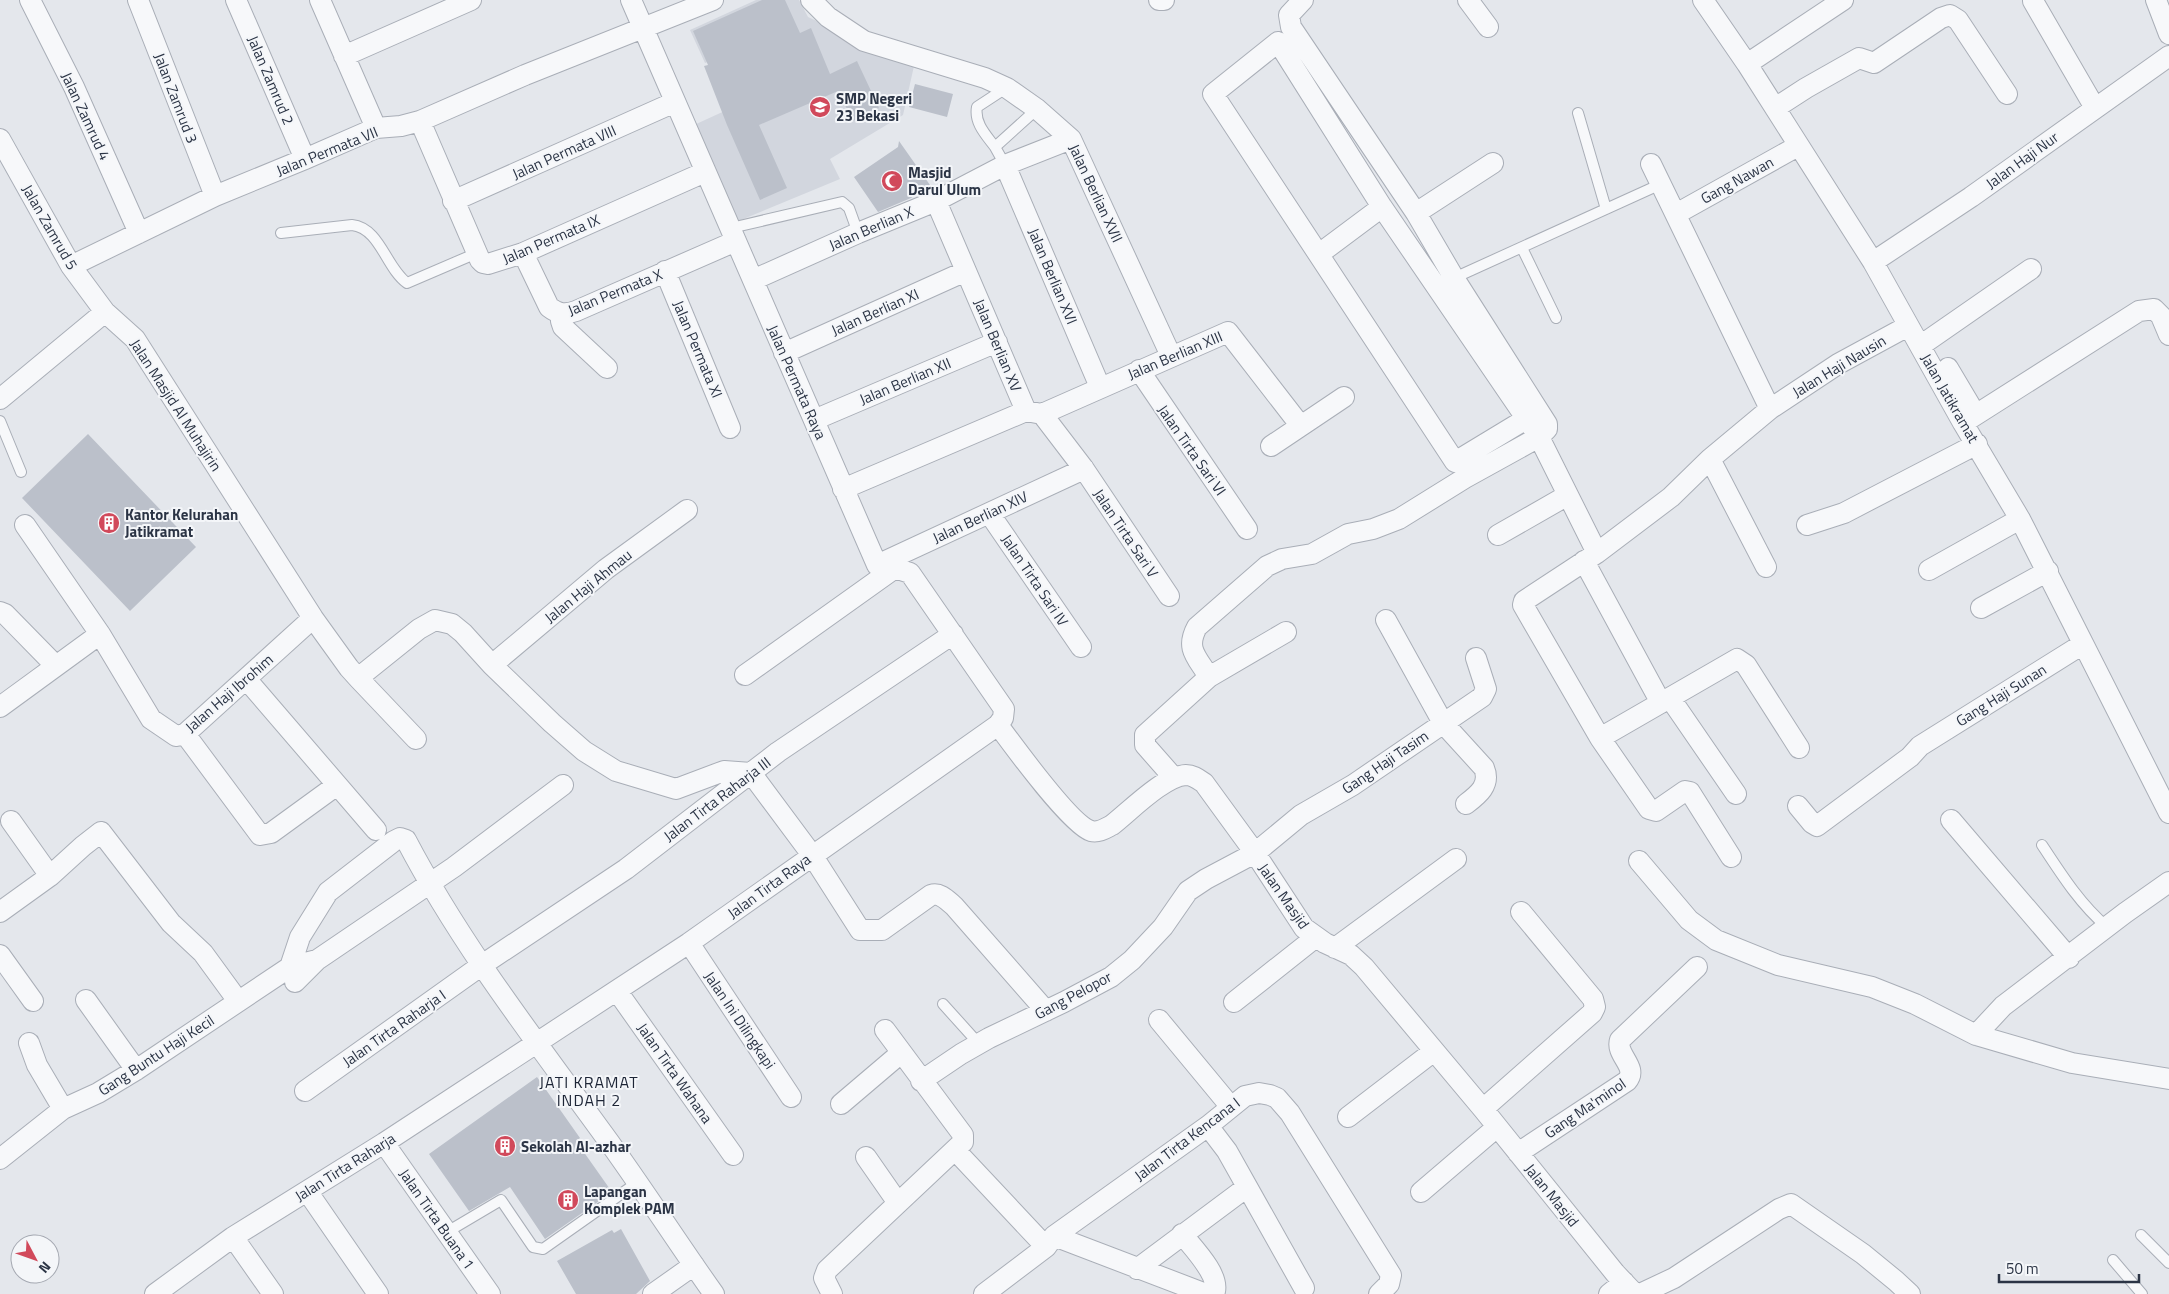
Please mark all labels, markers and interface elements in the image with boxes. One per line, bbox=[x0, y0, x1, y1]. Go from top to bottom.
street label: Jalan Zamrud 2 bbox=[242, 32, 300, 128]
street label: Jalan Zamrud 3 bbox=[148, 49, 204, 147]
street label: Jalan Zamrud 4 bbox=[55, 68, 117, 164]
place label: SMP Negeri 23 Bekasi bbox=[836, 87, 912, 127]
school or university icon: SMP Negeri 23 Bekasi bbox=[808, 95, 832, 119]
street label: Jalan Permata VIII bbox=[508, 119, 620, 185]
street label: Jalan Permata VII bbox=[273, 120, 381, 182]
street label: Jalan Haji Nur bbox=[1981, 126, 2063, 194]
street label: Jalan Berlian XVII bbox=[1063, 140, 1129, 246]
street label: Gang Nawan bbox=[1696, 150, 1778, 210]
place label: Masjid Darul Ulum bbox=[908, 161, 981, 201]
mosque icon: Masjid Darul Ulum bbox=[880, 169, 904, 193]
street label: Jalan Zamrud 5 bbox=[16, 180, 84, 274]
street label: Jalan Berlian X bbox=[825, 200, 918, 256]
street label: Jalan Permata IX bbox=[499, 208, 604, 270]
street label: Jalan Berlian XVI bbox=[1022, 224, 1084, 328]
street label: Jalan Permata X bbox=[564, 262, 666, 321]
street label: Jalan Berlian XI bbox=[827, 282, 923, 342]
street label: Jalan Berlian XV bbox=[968, 295, 1028, 395]
street label: Jalan Permata XI bbox=[667, 297, 729, 401]
street label: Jalan Permata Raya bbox=[761, 321, 833, 443]
street label: Jalan Berlian XIII bbox=[1124, 325, 1226, 385]
street label: Jalan Haji Nausin bbox=[1788, 329, 1890, 403]
street label: Jalan Masjid Al Muhajirin bbox=[124, 334, 228, 476]
street label: Jalan Jatikramat bbox=[1915, 349, 1985, 448]
street label: Jalan Berlian XII bbox=[856, 351, 954, 411]
street label: Jalan Tirta Sari VI bbox=[1152, 400, 1232, 500]
street label: Jalan Tirta Sari V bbox=[1088, 484, 1164, 582]
street label: Jalan Berlian XIV bbox=[929, 485, 1032, 549]
place label: Kantor Kelurahan Jatikramat bbox=[125, 503, 238, 543]
building icon: Kantor Kelurahan Jatikramat bbox=[97, 511, 121, 535]
street label: Jalan Tirta Sari IV bbox=[996, 529, 1074, 631]
street label: Jalan Haji Ahmau bbox=[539, 543, 637, 629]
street label: Jalan Haji Ibrohim bbox=[180, 648, 278, 738]
street label: Gang Haji Sunan bbox=[1951, 658, 2051, 732]
street label: Gang Haji Tasim bbox=[1337, 724, 1433, 800]
street label: Jalan Tirta Raharja III bbox=[658, 751, 776, 847]
street label: Jalan Tirta Raya bbox=[723, 848, 816, 924]
street label: Jalan Masjid bbox=[1253, 858, 1315, 934]
street label: Gang Pelopor bbox=[1030, 965, 1116, 1025]
street label: Jalan Ini Dilingkapi bbox=[699, 966, 781, 1074]
street label: Jalan Tirta Raharja I bbox=[337, 984, 451, 1072]
street label: Gang Buntu Haji Kecil bbox=[93, 1009, 219, 1101]
street label: Jalan Tirta Wahana bbox=[632, 1018, 719, 1128]
district label: JATI KRAMAT INDAH 2 bbox=[539, 1070, 639, 1112]
street label: Gang Ma'minol bbox=[1539, 1072, 1631, 1144]
street label: Jalan Tirta Kencana I bbox=[1129, 1092, 1245, 1186]
street label: Jalan Tirta Raharja bbox=[290, 1127, 400, 1207]
building icon: Sekolah Al-azhar bbox=[493, 1134, 517, 1158]
place label: Sekolah Al-azhar bbox=[521, 1135, 631, 1158]
street label: Jalan Masjid bbox=[1519, 1158, 1585, 1232]
street label: Jalan Tirta Buana 1 bbox=[394, 1164, 480, 1274]
place label: Lapangan Komplek PAM bbox=[584, 1180, 675, 1220]
building icon: Lapangan Komplek PAM bbox=[556, 1188, 580, 1212]
north arrow bbox=[10, 1234, 60, 1284]
scale bar bbox=[1999, 1252, 2139, 1284]
text: N bbox=[34, 1257, 56, 1278]
text: 50 m bbox=[2006, 1257, 2039, 1280]

